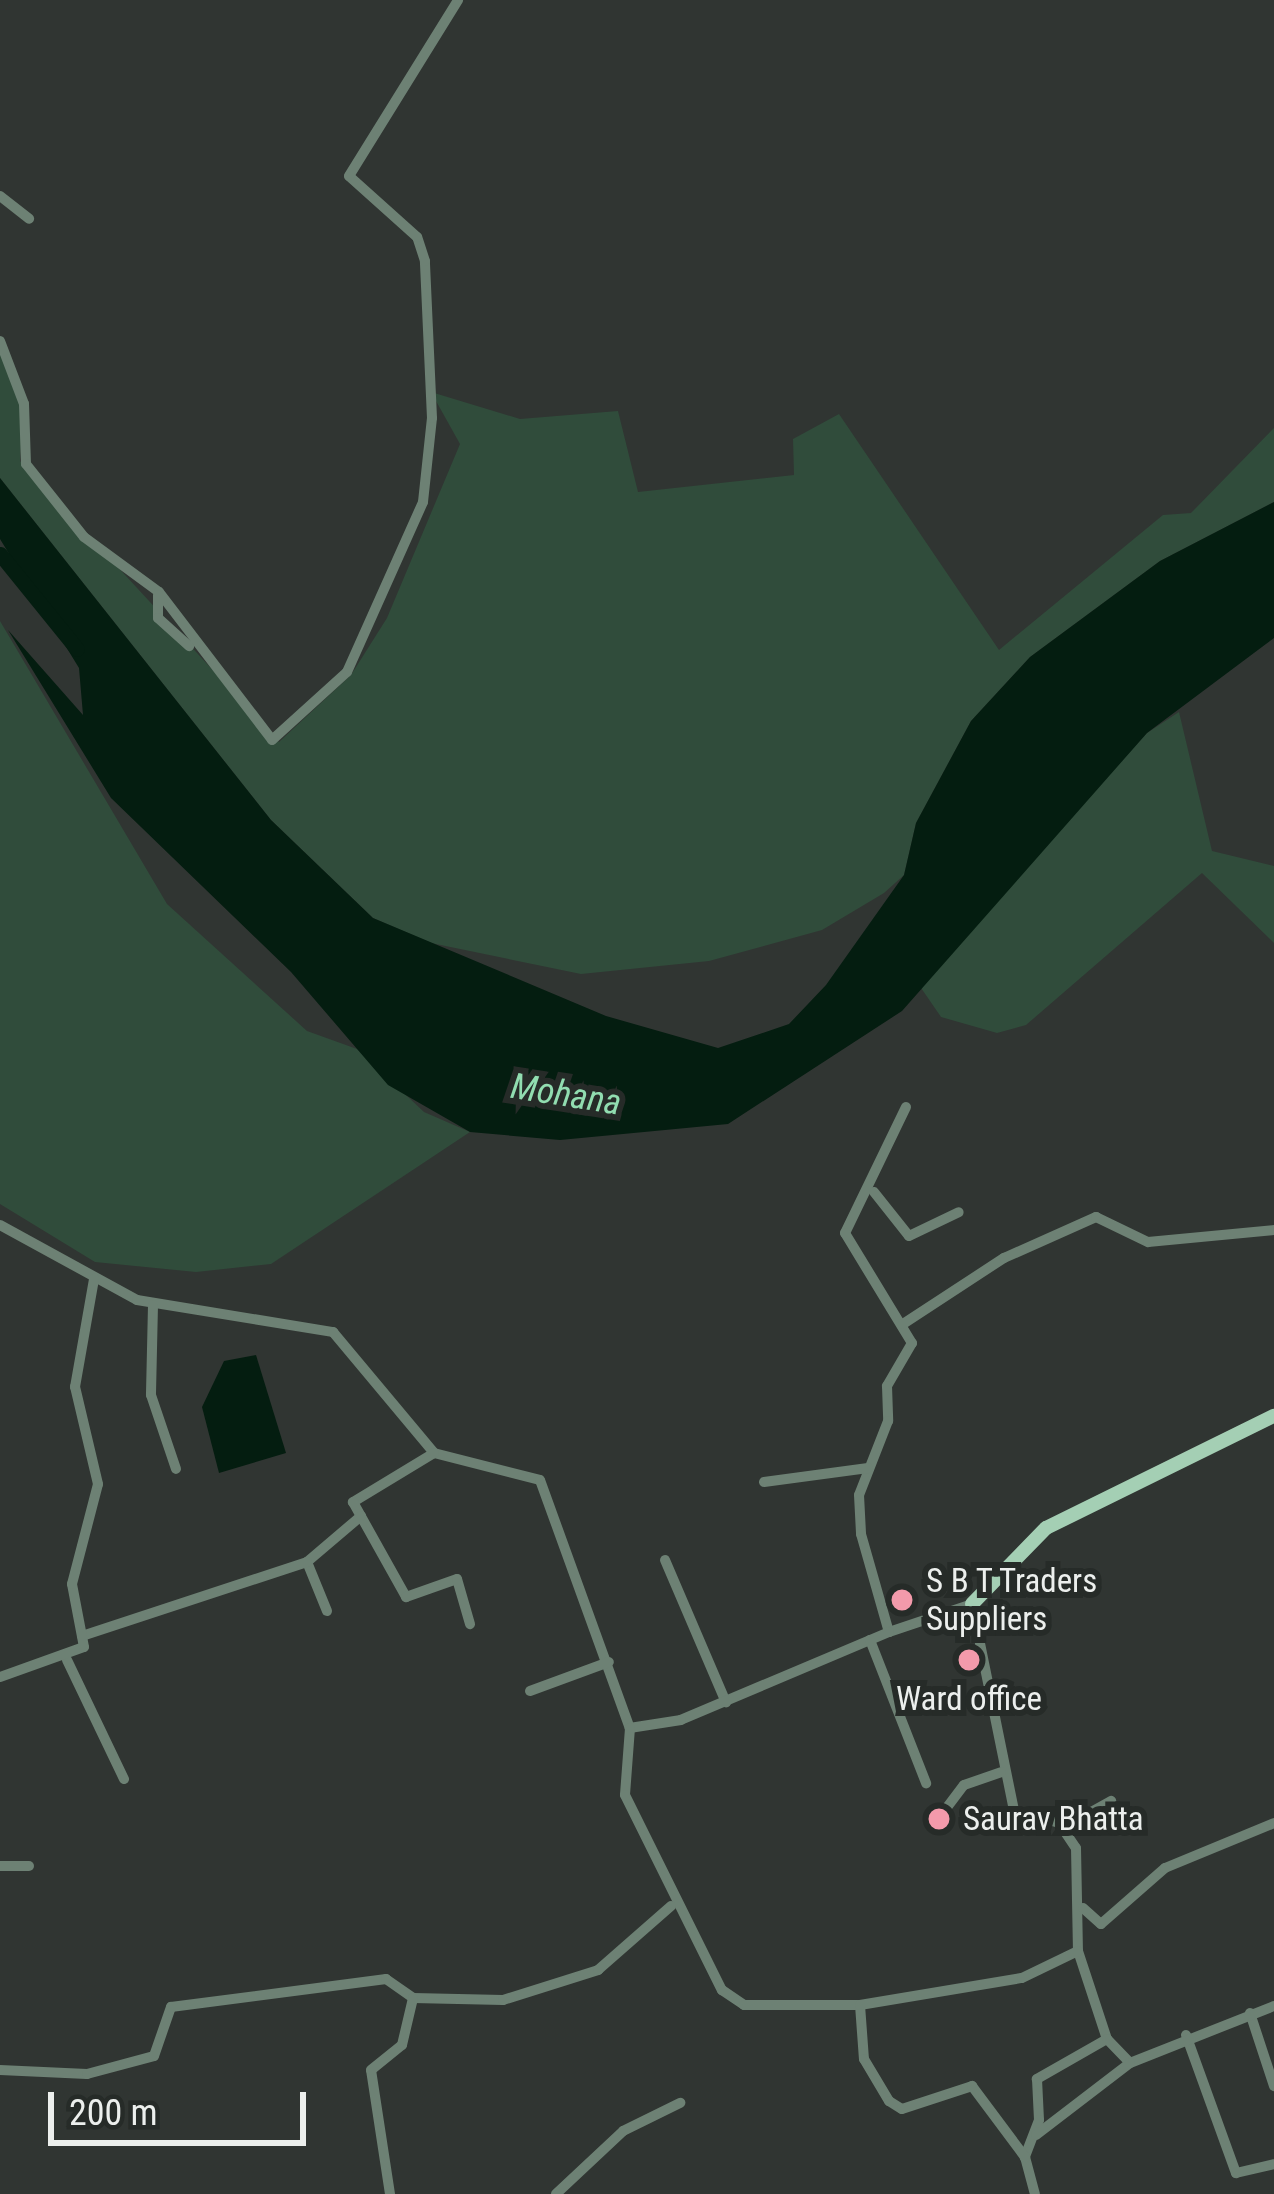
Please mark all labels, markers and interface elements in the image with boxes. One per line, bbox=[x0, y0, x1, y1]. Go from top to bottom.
water label: Mohana bbox=[508, 1065, 624, 1125]
place label: S B T Traders Suppliers bbox=[926, 1561, 1099, 1639]
marker: S B T Traders Suppliers bbox=[889, 1587, 915, 1613]
marker: Ward office bbox=[956, 1647, 982, 1673]
place label: Ward office bbox=[896, 1679, 1042, 1719]
place label: Saurav Bhatta bbox=[963, 1799, 1144, 1839]
marker: Saurav Bhatta bbox=[926, 1806, 952, 1832]
scale bar bbox=[54, 2068, 312, 2142]
text: 200 m bbox=[69, 2092, 158, 2134]

